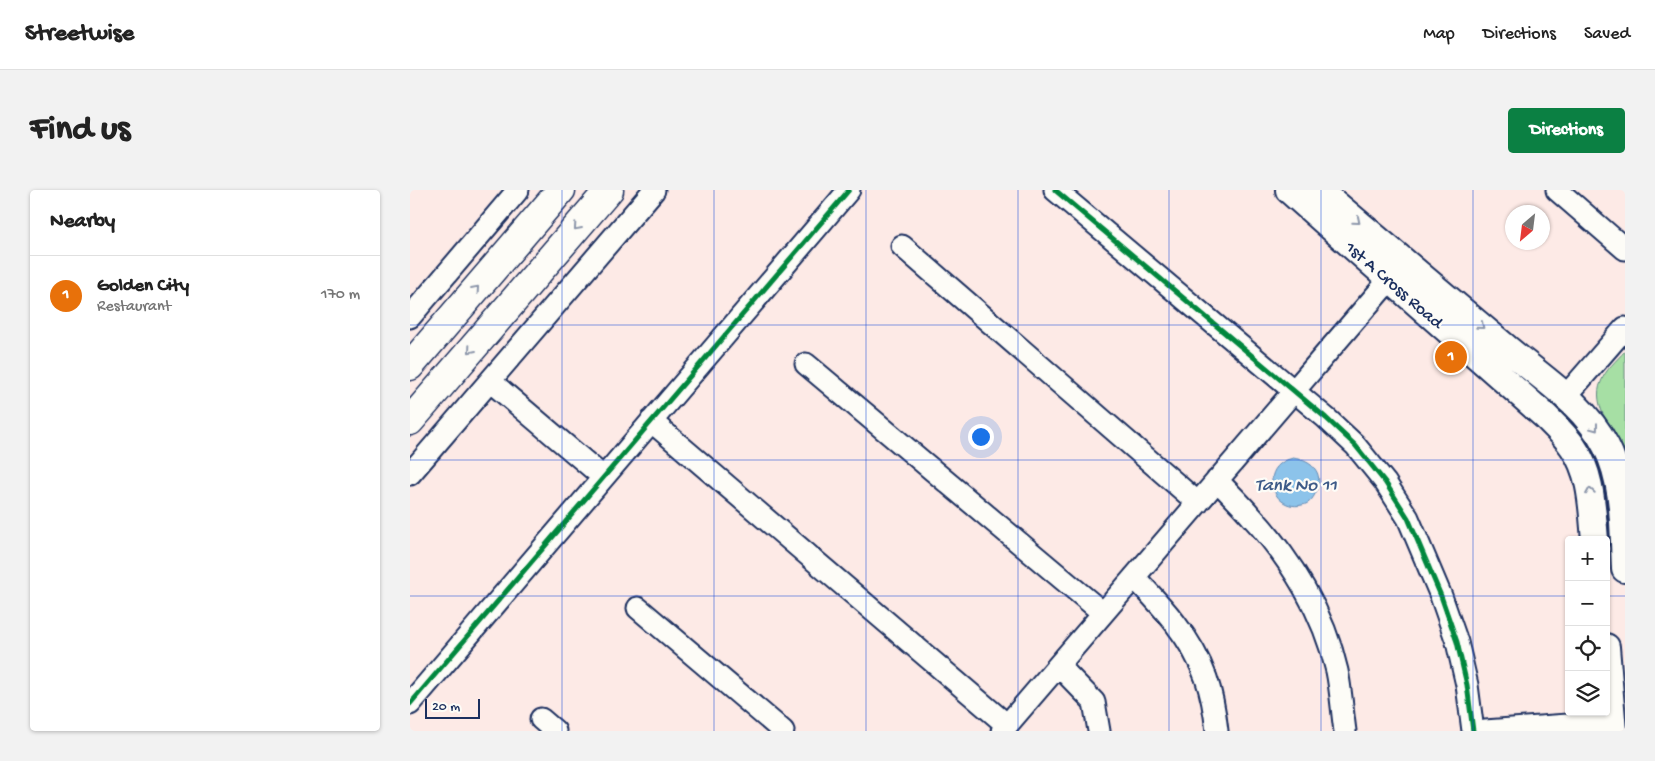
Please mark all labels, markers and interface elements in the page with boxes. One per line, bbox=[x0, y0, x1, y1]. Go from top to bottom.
text: Streetwise bbox=[25, 20, 134, 49]
text: Map bbox=[1423, 24, 1455, 45]
text: Directions bbox=[1483, 24, 1556, 45]
text: Saved bbox=[1584, 24, 1630, 45]
button: Directions bbox=[1508, 108, 1625, 153]
text: Find us bbox=[30, 110, 130, 151]
north arrow bbox=[1505, 205, 1550, 250]
text: Nearby bbox=[50, 210, 115, 235]
one-way arrow bbox=[1351, 216, 1360, 225]
one-way arrow bbox=[575, 221, 583, 230]
street label: 1st A Cross Road bbox=[1339, 237, 1448, 335]
text: Golden City bbox=[97, 275, 189, 298]
text: 1 bbox=[63, 286, 69, 305]
text: 170 m bbox=[321, 286, 360, 305]
one-way arrow bbox=[470, 286, 479, 295]
text: Restaurant bbox=[97, 298, 171, 317]
one-way arrow bbox=[1475, 321, 1484, 330]
pin: 1 bbox=[1435, 338, 1467, 376]
one-way arrow bbox=[469, 344, 477, 353]
one-way arrow bbox=[1589, 422, 1597, 431]
your location bbox=[968, 424, 994, 450]
water label: Tank No 11 bbox=[1255, 475, 1337, 498]
one-way arrow bbox=[1585, 487, 1595, 496]
map controls bbox=[1565, 536, 1610, 716]
button: + bbox=[1565, 536, 1610, 581]
button: − bbox=[1565, 581, 1610, 626]
button: locate bbox=[1565, 626, 1610, 671]
button: layers bbox=[1565, 671, 1610, 716]
scale bar bbox=[425, 696, 480, 719]
text: 20 m bbox=[432, 699, 460, 716]

